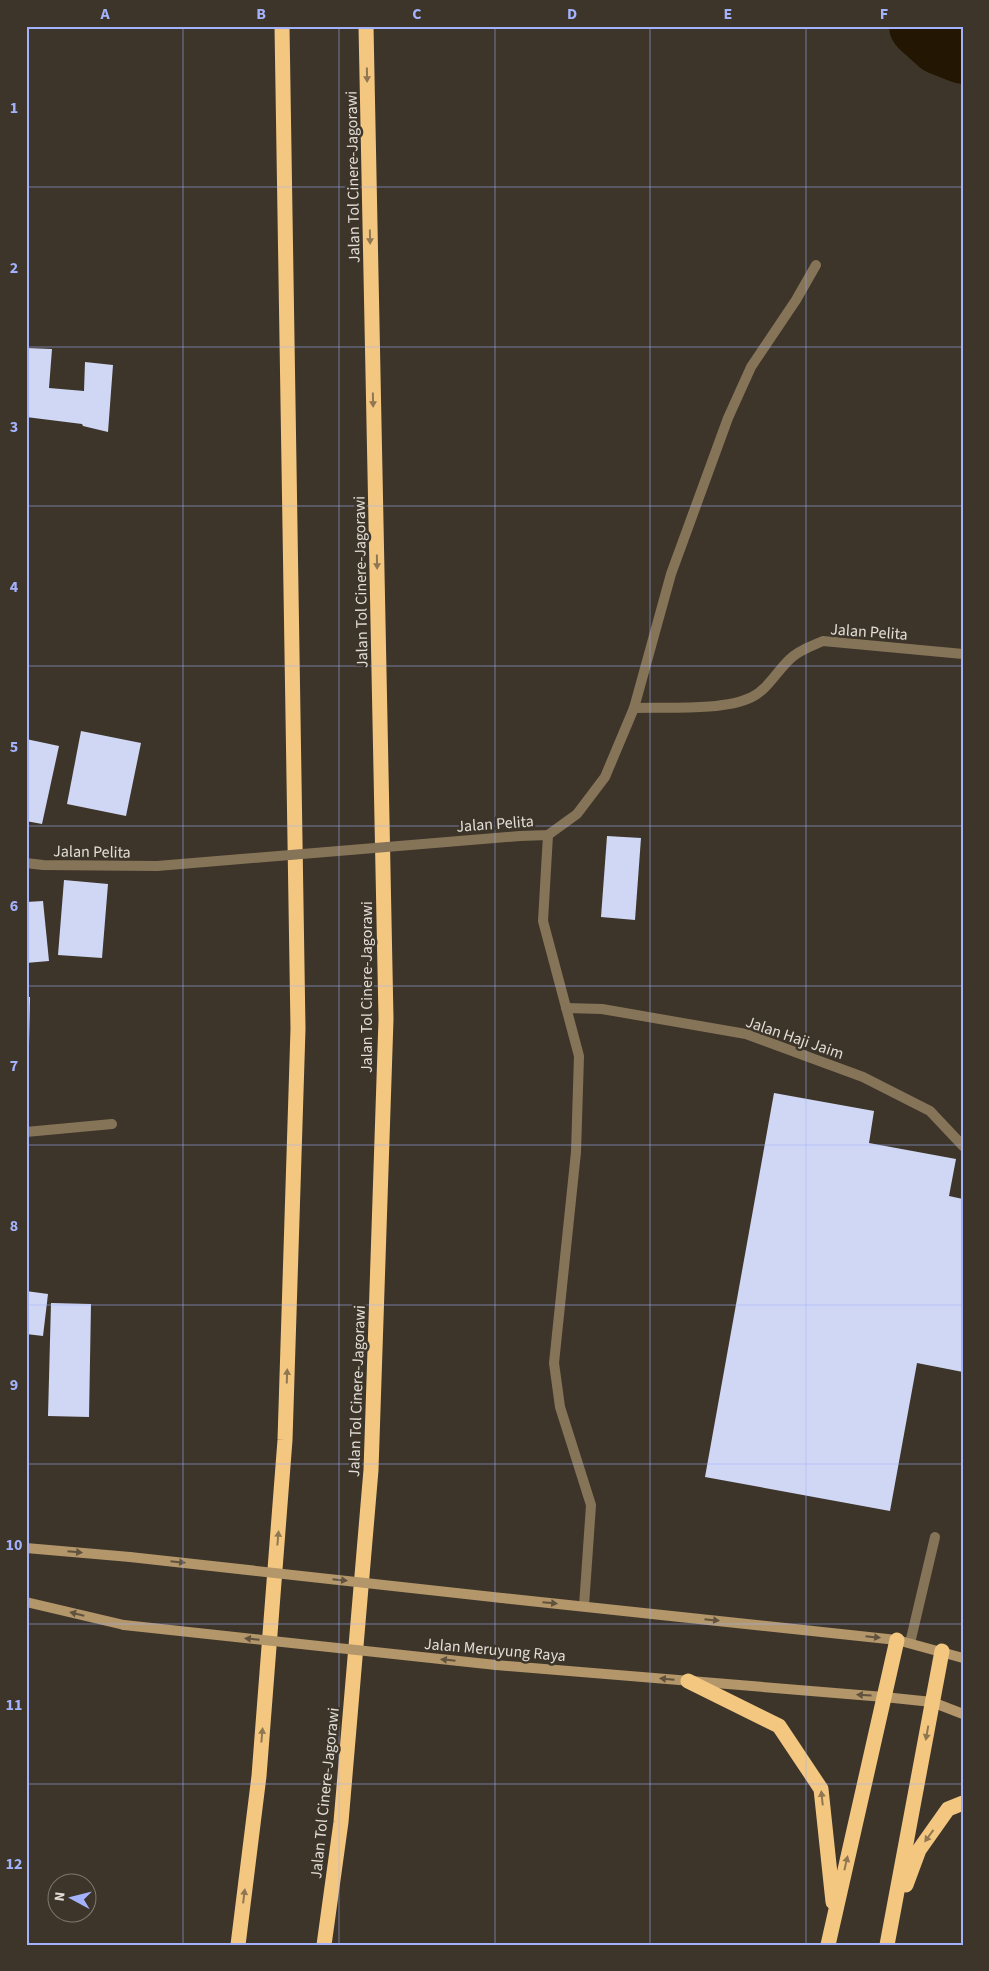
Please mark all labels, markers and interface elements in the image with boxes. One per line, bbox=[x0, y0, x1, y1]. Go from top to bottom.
text: A bbox=[99, 3, 110, 25]
text: B bbox=[256, 3, 266, 25]
text: C bbox=[412, 3, 422, 25]
text: D bbox=[567, 3, 577, 25]
text: E bbox=[724, 3, 732, 25]
text: F bbox=[880, 3, 888, 25]
one-way arrow bbox=[363, 67, 371, 83]
street label: Jalan Tol Cinere-Jagorawi bbox=[340, 91, 366, 263]
text: 1 bbox=[10, 97, 18, 119]
one-way arrow bbox=[366, 230, 374, 246]
text: 2 bbox=[10, 257, 18, 279]
one-way arrow bbox=[370, 392, 378, 408]
text: 3 bbox=[10, 416, 18, 438]
street label: Jalan Tol Cinere-Jagorawi bbox=[348, 496, 374, 668]
one-way arrow bbox=[373, 555, 381, 571]
text: 4 bbox=[10, 576, 19, 598]
street label: Jalan Pelita bbox=[829, 618, 908, 646]
text: 5 bbox=[10, 736, 18, 758]
street label: Jalan Pelita bbox=[456, 810, 535, 838]
street label: Jalan Pelita bbox=[53, 840, 131, 864]
text: 6 bbox=[10, 895, 18, 917]
street label: Jalan Tol Cinere-Jagorawi bbox=[356, 901, 378, 1073]
street label: Jalan Haji Jaim bbox=[743, 1011, 847, 1065]
text: 7 bbox=[10, 1055, 18, 1077]
text: 8 bbox=[10, 1215, 18, 1237]
street label: Jalan Tol Cinere-Jagorawi bbox=[343, 1305, 371, 1477]
one-way arrow bbox=[284, 1368, 292, 1384]
text: 9 bbox=[10, 1374, 18, 1396]
one-way arrow bbox=[274, 1530, 282, 1546]
text: 10 bbox=[6, 1534, 22, 1556]
one-way arrow bbox=[67, 1549, 83, 1557]
one-way arrow bbox=[171, 1559, 187, 1567]
one-way arrow bbox=[332, 1576, 348, 1584]
one-way arrow bbox=[543, 1599, 559, 1607]
one-way arrow bbox=[69, 1610, 84, 1618]
one-way arrow bbox=[704, 1616, 720, 1624]
street label: Jalan Meruyung Raya bbox=[423, 1633, 567, 1667]
one-way arrow bbox=[866, 1633, 882, 1641]
one-way arrow bbox=[243, 1635, 259, 1643]
one-way arrow bbox=[440, 1656, 456, 1664]
one-way arrow bbox=[659, 1675, 675, 1683]
one-way arrow bbox=[856, 1691, 872, 1699]
text: 11 bbox=[6, 1694, 22, 1716]
street label: Jalan Tol Cinere-Jagorawi bbox=[305, 1706, 345, 1880]
one-way arrow bbox=[922, 1726, 930, 1742]
one-way arrow bbox=[258, 1727, 266, 1743]
one-way arrow bbox=[818, 1790, 826, 1806]
one-way arrow bbox=[924, 1829, 934, 1843]
text: 12 bbox=[6, 1853, 22, 1875]
one-way arrow bbox=[842, 1855, 850, 1871]
north arrow bbox=[48, 1874, 98, 1924]
one-way arrow bbox=[240, 1888, 248, 1904]
text: N bbox=[50, 1891, 71, 1902]

